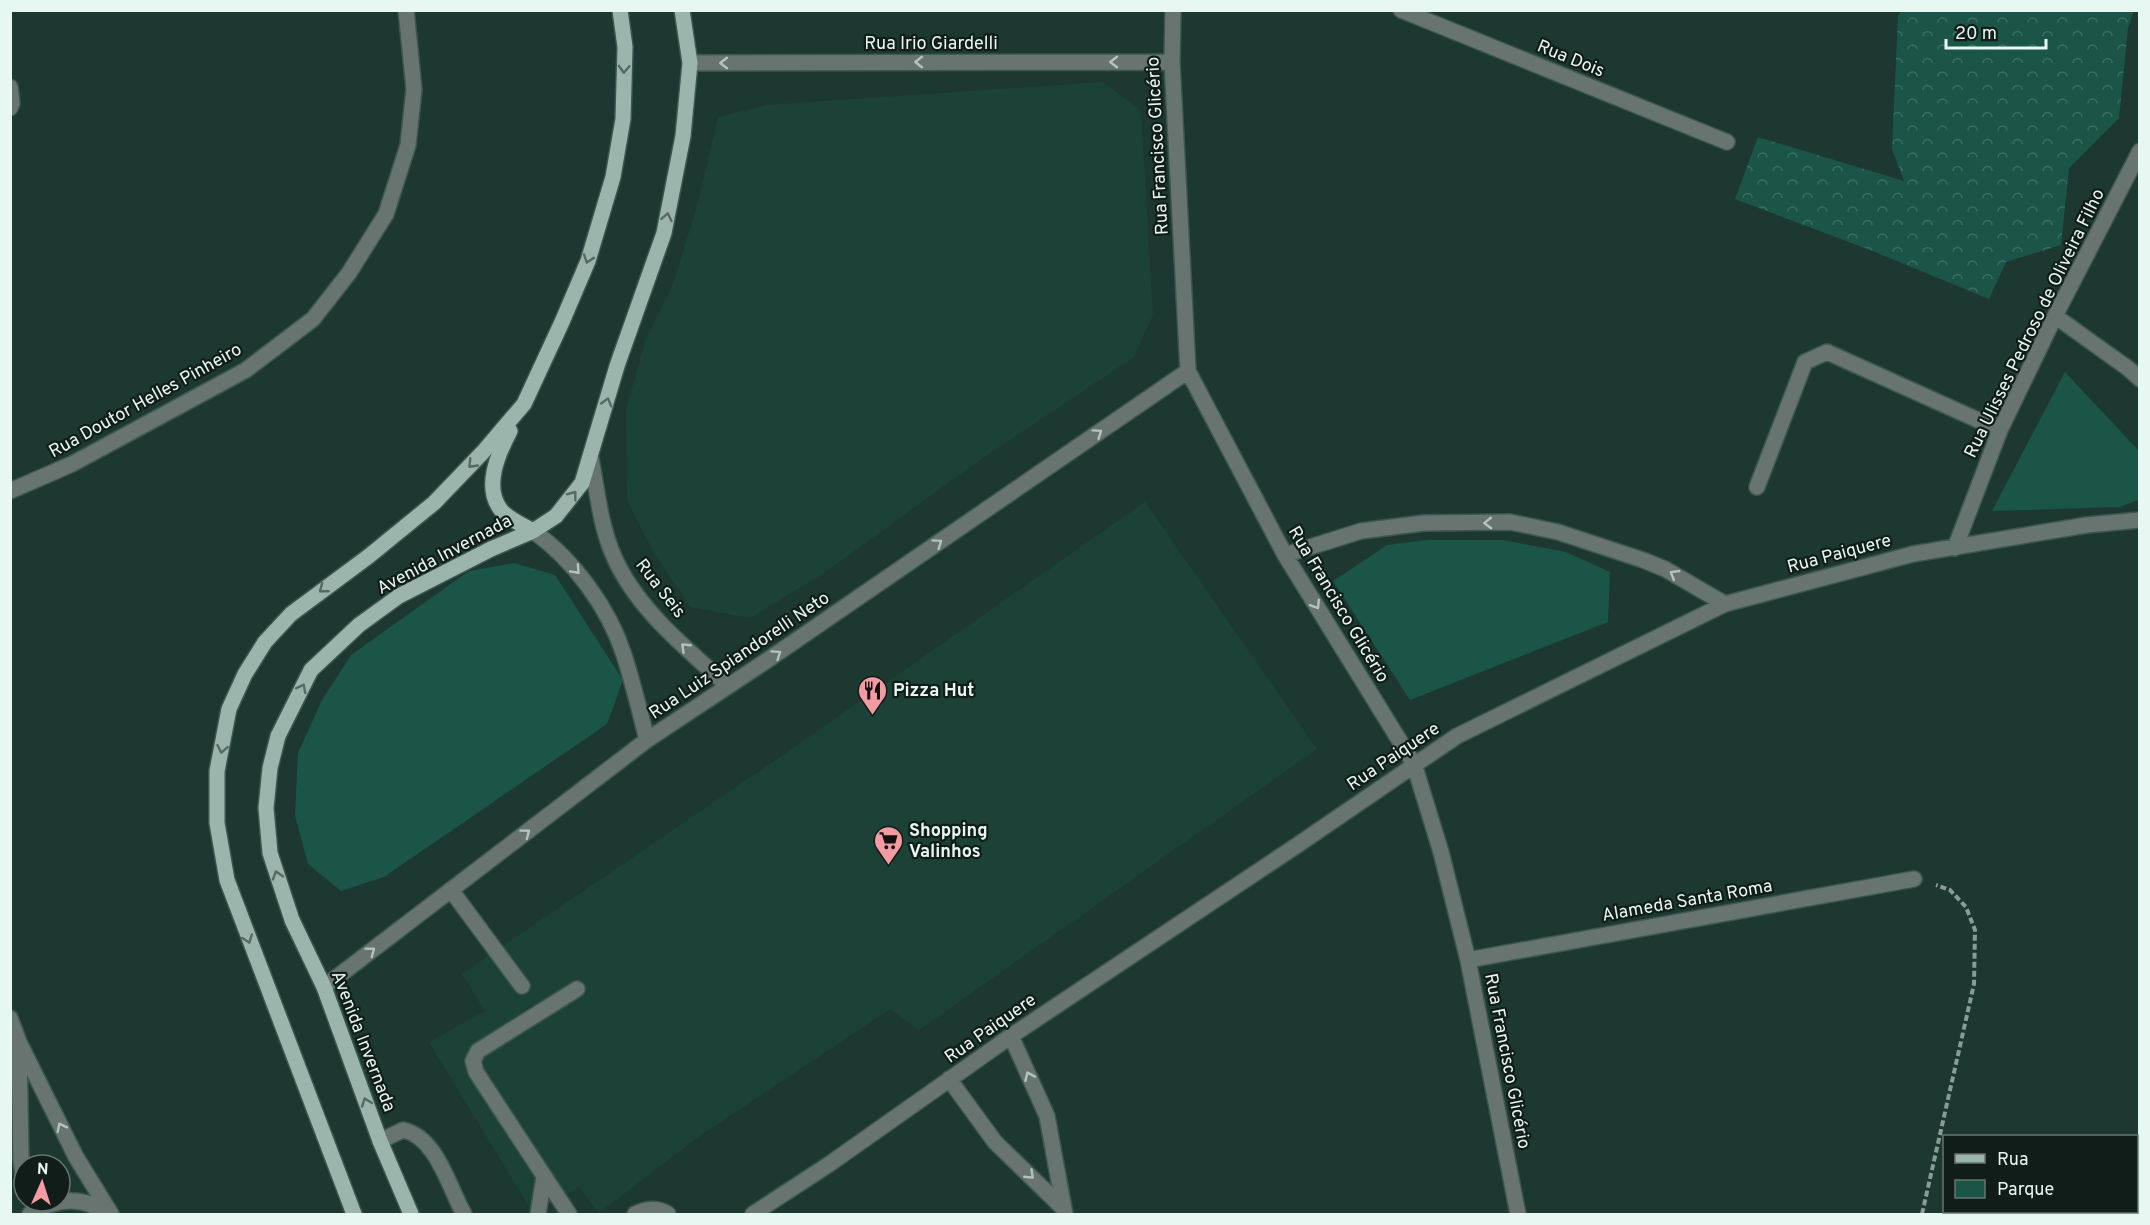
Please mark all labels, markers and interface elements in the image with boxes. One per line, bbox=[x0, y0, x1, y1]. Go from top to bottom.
scale bar bbox=[1946, 12, 2046, 50]
text: 20 m bbox=[1955, 23, 1997, 46]
street label: Rua Irio Giardelli bbox=[864, 33, 998, 56]
street label: Rua Dois bbox=[1533, 35, 1608, 83]
one-way arrow bbox=[914, 56, 923, 68]
one-way arrow bbox=[1109, 56, 1118, 68]
street label: Rua Francisco Glicério bbox=[1142, 56, 1175, 236]
one-way arrow bbox=[719, 57, 728, 69]
one-way arrow bbox=[618, 64, 631, 73]
street label: Rua Ulisses Pedroso de Oliveira Filho bbox=[1960, 185, 2111, 462]
one-way arrow bbox=[660, 212, 673, 222]
one-way arrow bbox=[583, 253, 596, 264]
street label: Rua Doutor Helles Pinheiro bbox=[45, 339, 246, 464]
one-way arrow bbox=[600, 397, 612, 408]
one-way arrow bbox=[1092, 429, 1103, 440]
one-way arrow bbox=[468, 456, 479, 467]
one-way arrow bbox=[566, 490, 577, 501]
street label: Avenida Invernada bbox=[373, 510, 516, 601]
one-way arrow bbox=[1484, 517, 1493, 529]
street label: Rua Francisco Glicério bbox=[1282, 522, 1394, 687]
street label: Rua Paiquere bbox=[1785, 529, 1894, 579]
one-way arrow bbox=[931, 539, 942, 550]
street label: Rua Seis bbox=[630, 555, 690, 623]
one-way arrow bbox=[568, 563, 579, 574]
one-way arrow bbox=[1670, 570, 1680, 582]
one-way arrow bbox=[319, 582, 330, 593]
street label: Rua Luiz Spiandorelli Neto bbox=[645, 587, 835, 725]
one-way arrow bbox=[1308, 599, 1320, 609]
one-way arrow bbox=[682, 643, 692, 654]
one-way arrow bbox=[770, 650, 781, 661]
restaurant icon: Pizza Hut bbox=[856, 674, 888, 716]
place label: Pizza Hut bbox=[893, 680, 974, 703]
one-way arrow bbox=[295, 684, 306, 695]
street label: Rua Paiquere bbox=[1343, 718, 1445, 797]
one-way arrow bbox=[216, 743, 229, 753]
place label: Shopping Valinhos bbox=[909, 820, 988, 864]
supermarket icon: Shopping Valinhos bbox=[872, 824, 904, 866]
one-way arrow bbox=[519, 829, 530, 840]
one-way arrow bbox=[272, 870, 284, 881]
street label: Alameda Santa Roma bbox=[1600, 875, 1774, 928]
one-way arrow bbox=[241, 933, 254, 943]
one-way arrow bbox=[364, 948, 375, 959]
street label: Avenida Invernada bbox=[325, 968, 400, 1115]
street label: Rua Francisco Glicério bbox=[1478, 971, 1535, 1151]
street label: Rua Paiquere bbox=[940, 989, 1041, 1069]
one-way arrow bbox=[1024, 1071, 1036, 1082]
one-way arrow bbox=[360, 1097, 373, 1108]
one-way arrow bbox=[57, 1123, 69, 1134]
legend bbox=[1943, 1135, 2138, 1213]
text: Rua bbox=[1997, 1149, 2028, 1172]
north arrow bbox=[12, 1153, 72, 1213]
text: N bbox=[36, 1160, 49, 1180]
one-way arrow bbox=[1022, 1168, 1033, 1179]
text: Parque bbox=[1997, 1179, 2054, 1202]

